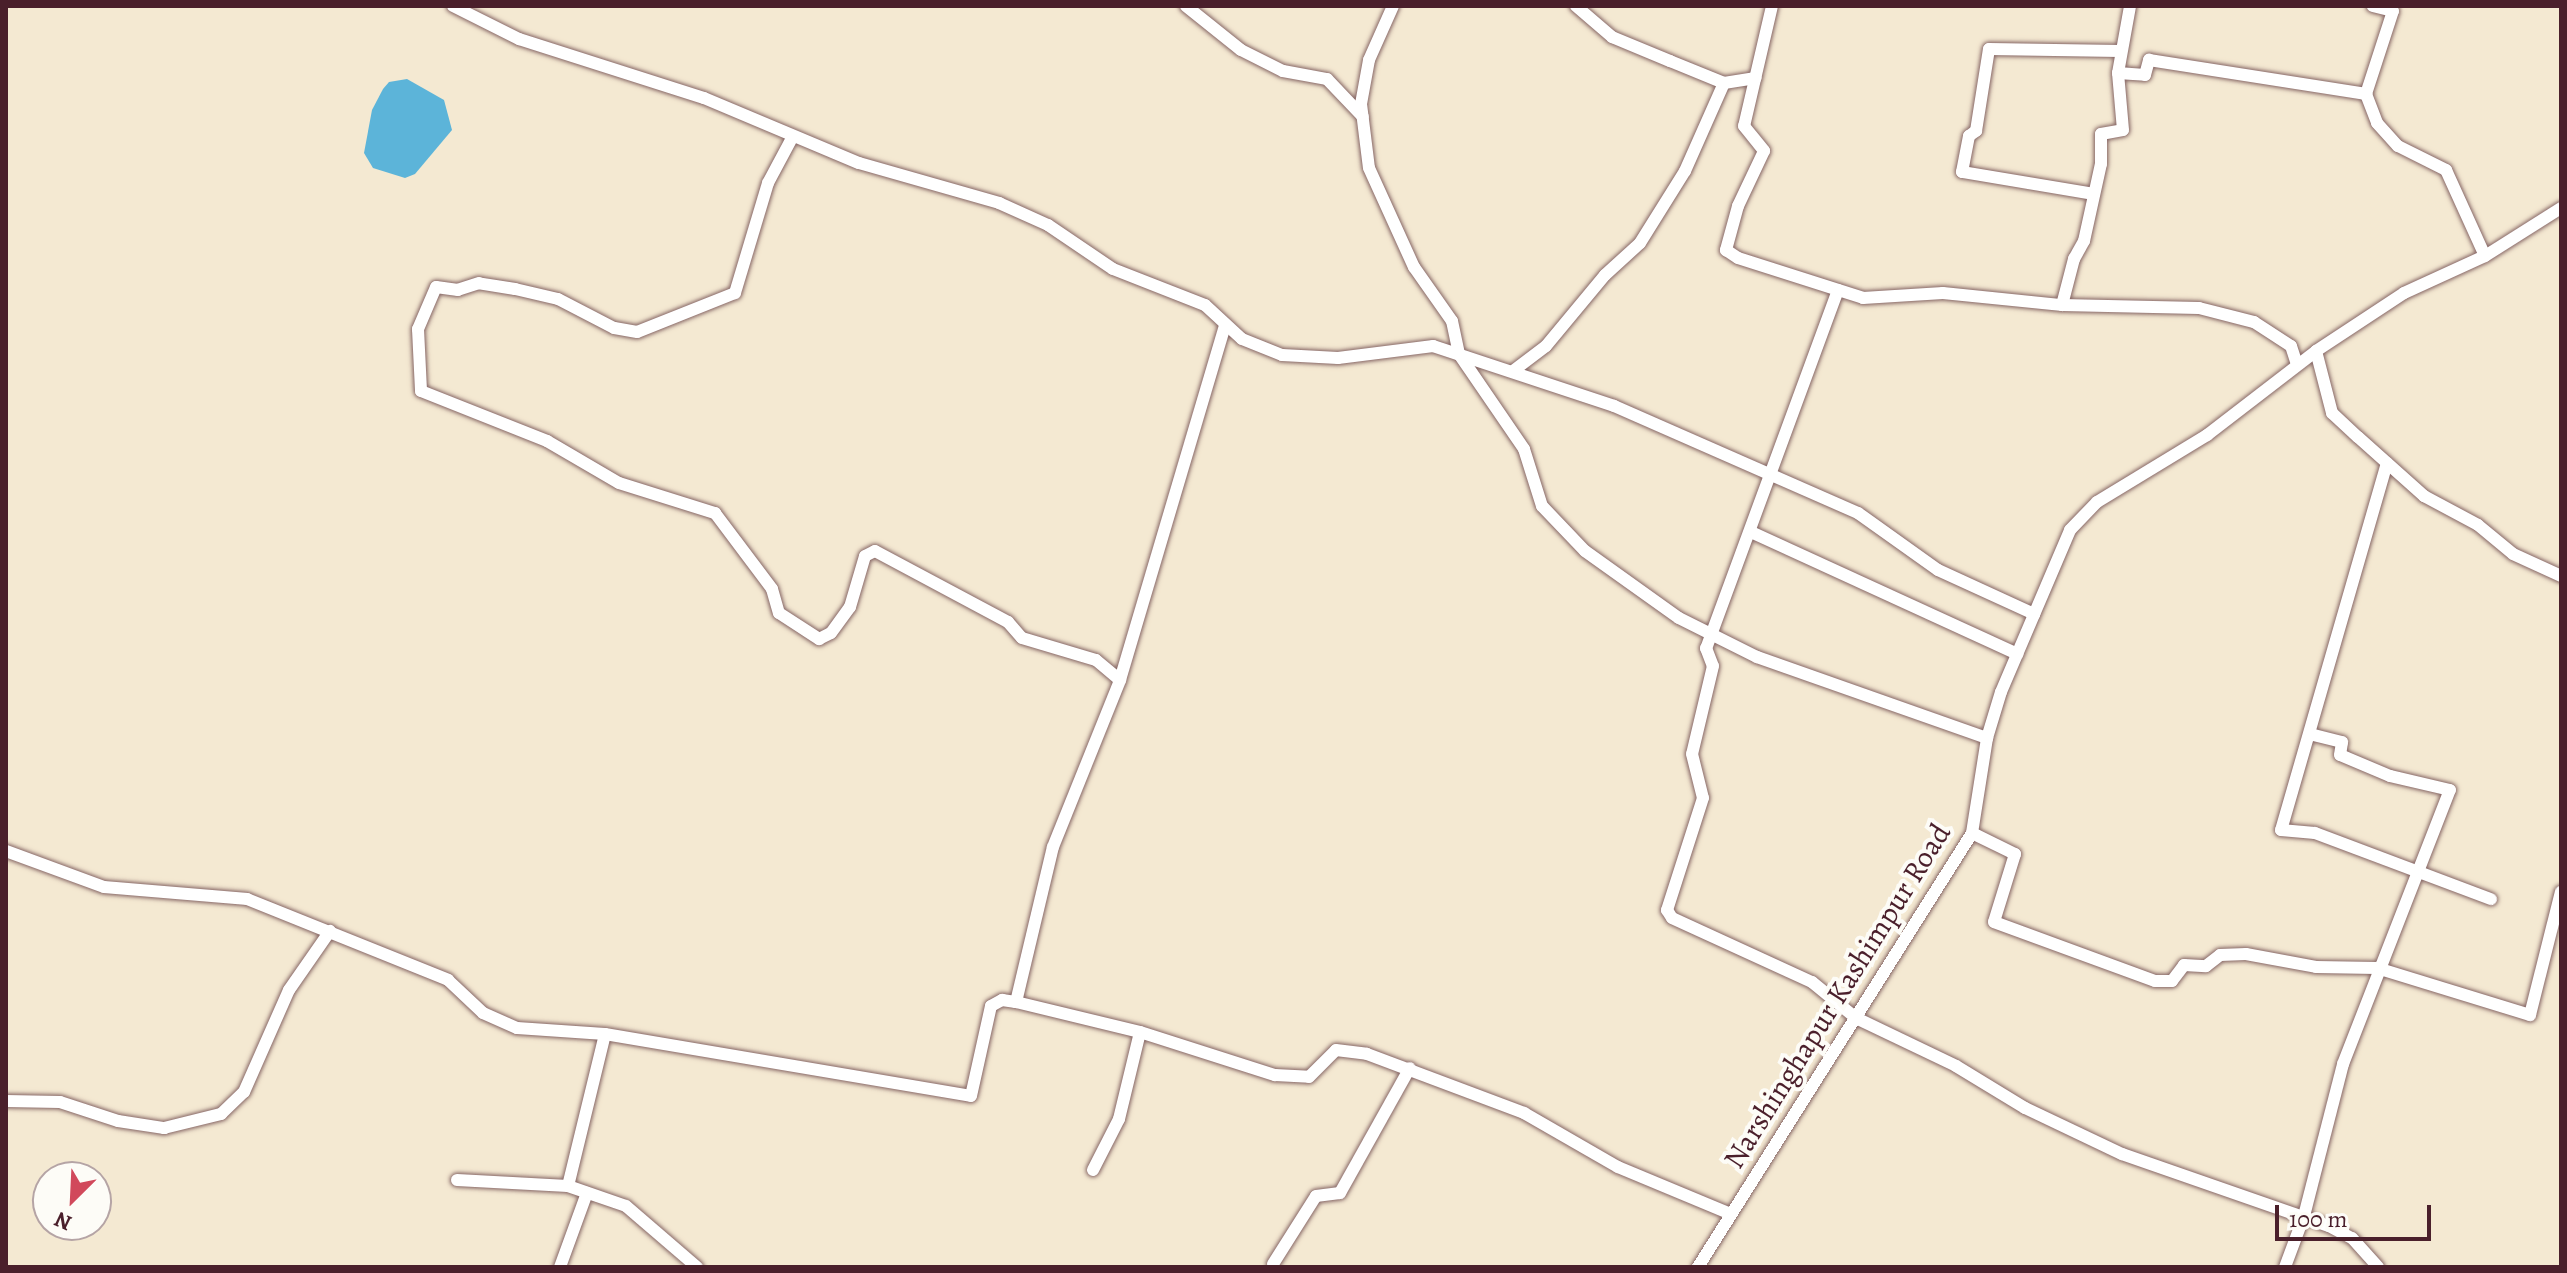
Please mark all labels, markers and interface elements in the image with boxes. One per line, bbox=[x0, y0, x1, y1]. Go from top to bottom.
street label: Narshinghapur Kashimpur Road bbox=[1716, 817, 1958, 1175]
north arrow bbox=[32, 1161, 112, 1241]
scale bar bbox=[2279, 1189, 2435, 1239]
text: 100 m bbox=[2289, 1203, 2348, 1235]
text: N bbox=[50, 1204, 76, 1238]

